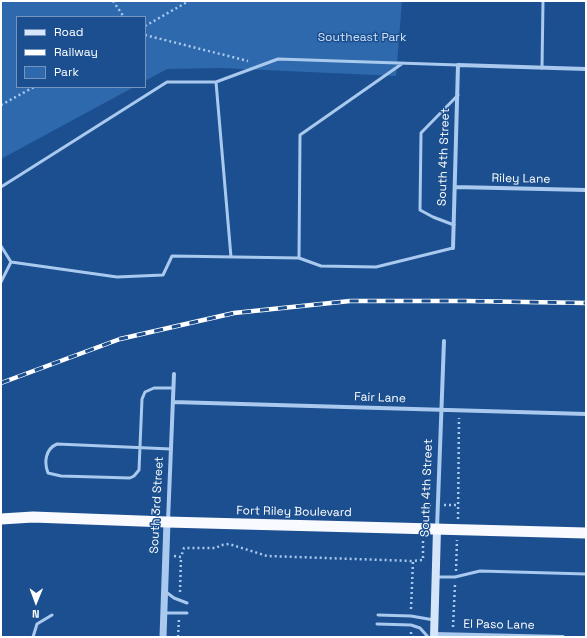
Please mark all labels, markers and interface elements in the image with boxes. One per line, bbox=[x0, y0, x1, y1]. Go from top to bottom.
legend bbox=[16, 16, 146, 88]
text: Road bbox=[54, 24, 83, 40]
park label: Southeast Park bbox=[318, 31, 406, 45]
text: Railway bbox=[54, 44, 98, 60]
text: Park bbox=[54, 64, 79, 80]
street label: South 4th Street bbox=[435, 108, 453, 206]
street label: Riley Lane bbox=[491, 171, 551, 187]
street label: Fair Lane bbox=[354, 390, 406, 406]
street label: South 4th Street bbox=[418, 439, 436, 537]
street label: South 3rd Street bbox=[147, 456, 167, 554]
street label: Fort Riley Boulevard bbox=[236, 504, 352, 520]
north arrow bbox=[16, 582, 56, 622]
text: N bbox=[32, 607, 40, 621]
street label: El Paso Lane bbox=[463, 617, 535, 633]

